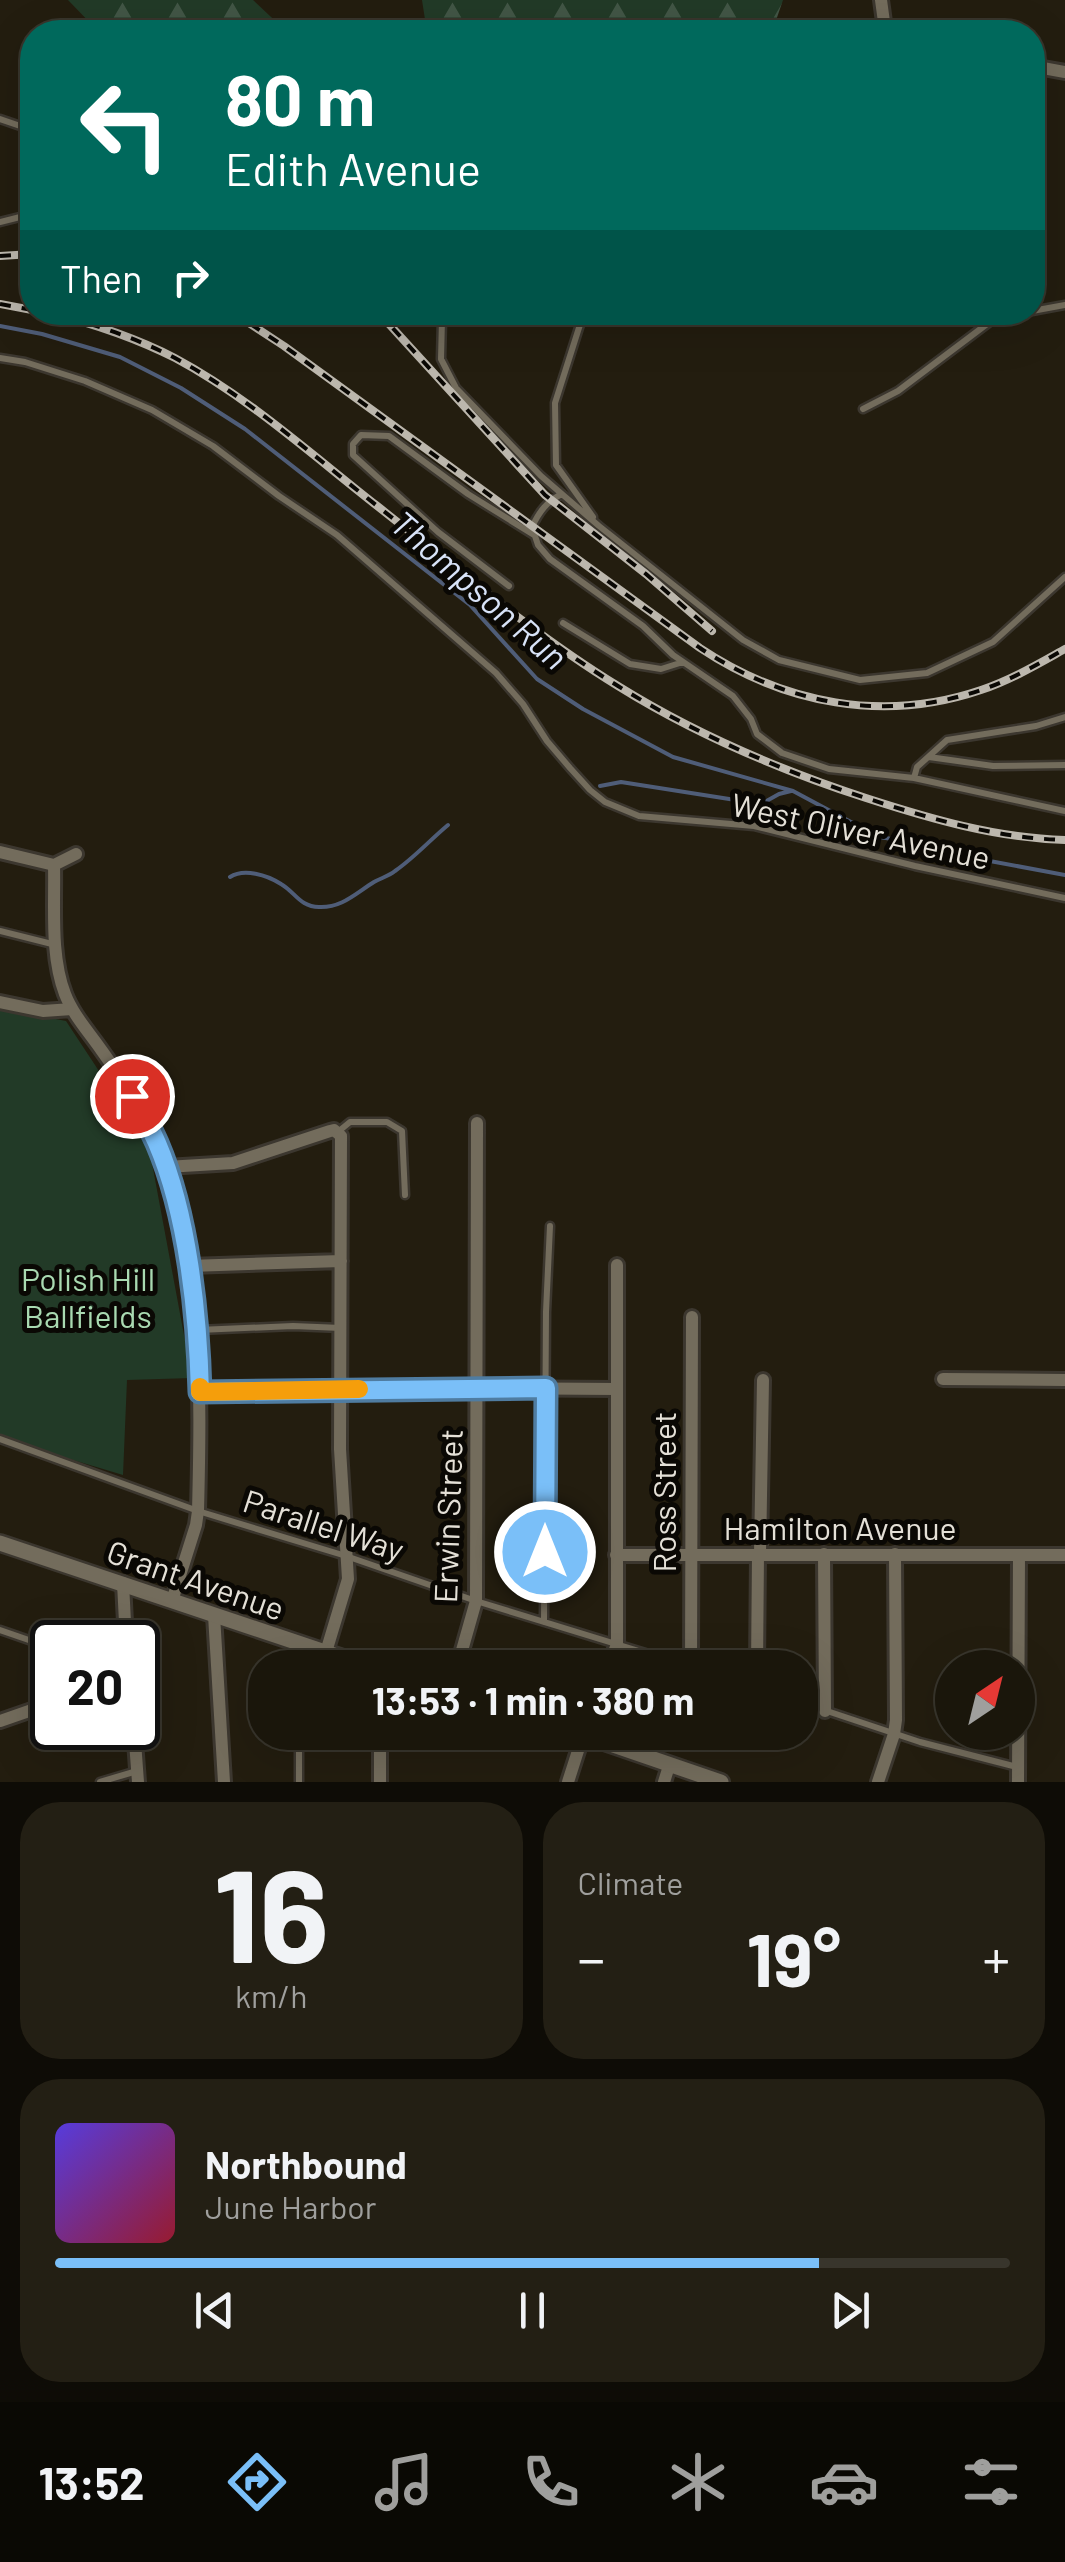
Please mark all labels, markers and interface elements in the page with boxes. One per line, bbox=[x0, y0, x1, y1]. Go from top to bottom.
text: 80 m bbox=[225, 56, 375, 140]
icon: left bbox=[60, 60, 190, 190]
text: Edith Avenue bbox=[225, 141, 481, 195]
icon: right bbox=[163, 250, 218, 305]
text: Then bbox=[60, 255, 143, 301]
water label: Thompson Run bbox=[383, 501, 577, 677]
street label: West Oliver Avenue bbox=[728, 784, 994, 876]
pin bbox=[90, 1054, 175, 1139]
icon: arrive bbox=[105, 1069, 160, 1124]
park label: Polish Hill Ballfields bbox=[21, 1259, 155, 1334]
street label: Ross Street bbox=[644, 1412, 682, 1573]
street label: Erwin Street bbox=[425, 1428, 469, 1604]
street label: Parallel Way bbox=[239, 1480, 409, 1568]
position arrow bbox=[493, 1500, 597, 1604]
street label: Hamilton Avenue bbox=[723, 1508, 957, 1546]
street label: Grant Avenue bbox=[103, 1531, 289, 1627]
speed limit sign: 20 bbox=[30, 1620, 160, 1750]
north arrow bbox=[935, 1650, 1035, 1750]
map controls bbox=[935, 1650, 1035, 1750]
text: 13:53 · 1 min · 380 m bbox=[372, 1677, 694, 1723]
text: 16 bbox=[213, 1833, 329, 1989]
text: Climate bbox=[578, 1863, 683, 1901]
text: 19° bbox=[746, 1912, 841, 2002]
text: − bbox=[578, 1924, 605, 1990]
text: + bbox=[982, 1924, 1010, 1990]
text: km/h bbox=[235, 1976, 307, 2014]
text: Northbound bbox=[205, 2141, 407, 2187]
text: June Harbor bbox=[205, 2187, 376, 2225]
icon: previous bbox=[187, 2283, 242, 2338]
icon: pause bbox=[505, 2283, 560, 2338]
icon: next bbox=[823, 2283, 878, 2338]
icon: directions bbox=[222, 2447, 292, 2517]
icon: music bbox=[369, 2447, 439, 2517]
icon: phone bbox=[516, 2447, 586, 2517]
icon: climate bbox=[663, 2447, 733, 2517]
icon: car bbox=[809, 2447, 879, 2517]
icon: filters bbox=[956, 2447, 1026, 2517]
text: 13:52 bbox=[38, 2455, 145, 2509]

